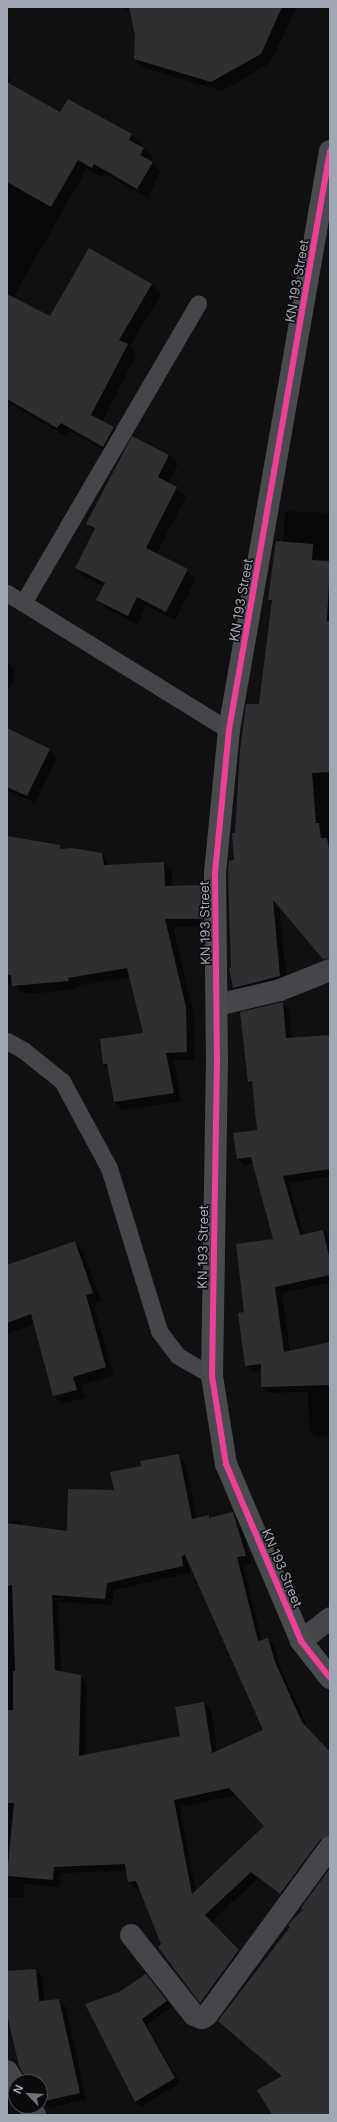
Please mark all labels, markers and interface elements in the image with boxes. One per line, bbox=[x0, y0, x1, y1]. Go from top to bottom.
street label: KN 193 Street bbox=[282, 238, 312, 324]
street label: KN 193 Street bbox=[226, 557, 256, 643]
street label: KN 193 Street bbox=[196, 881, 214, 965]
street label: KN 193 Street bbox=[194, 1205, 212, 1289]
street label: KN 193 Street bbox=[258, 1526, 306, 1610]
north arrow bbox=[8, 2074, 48, 2114]
text: N bbox=[10, 2083, 26, 2096]

